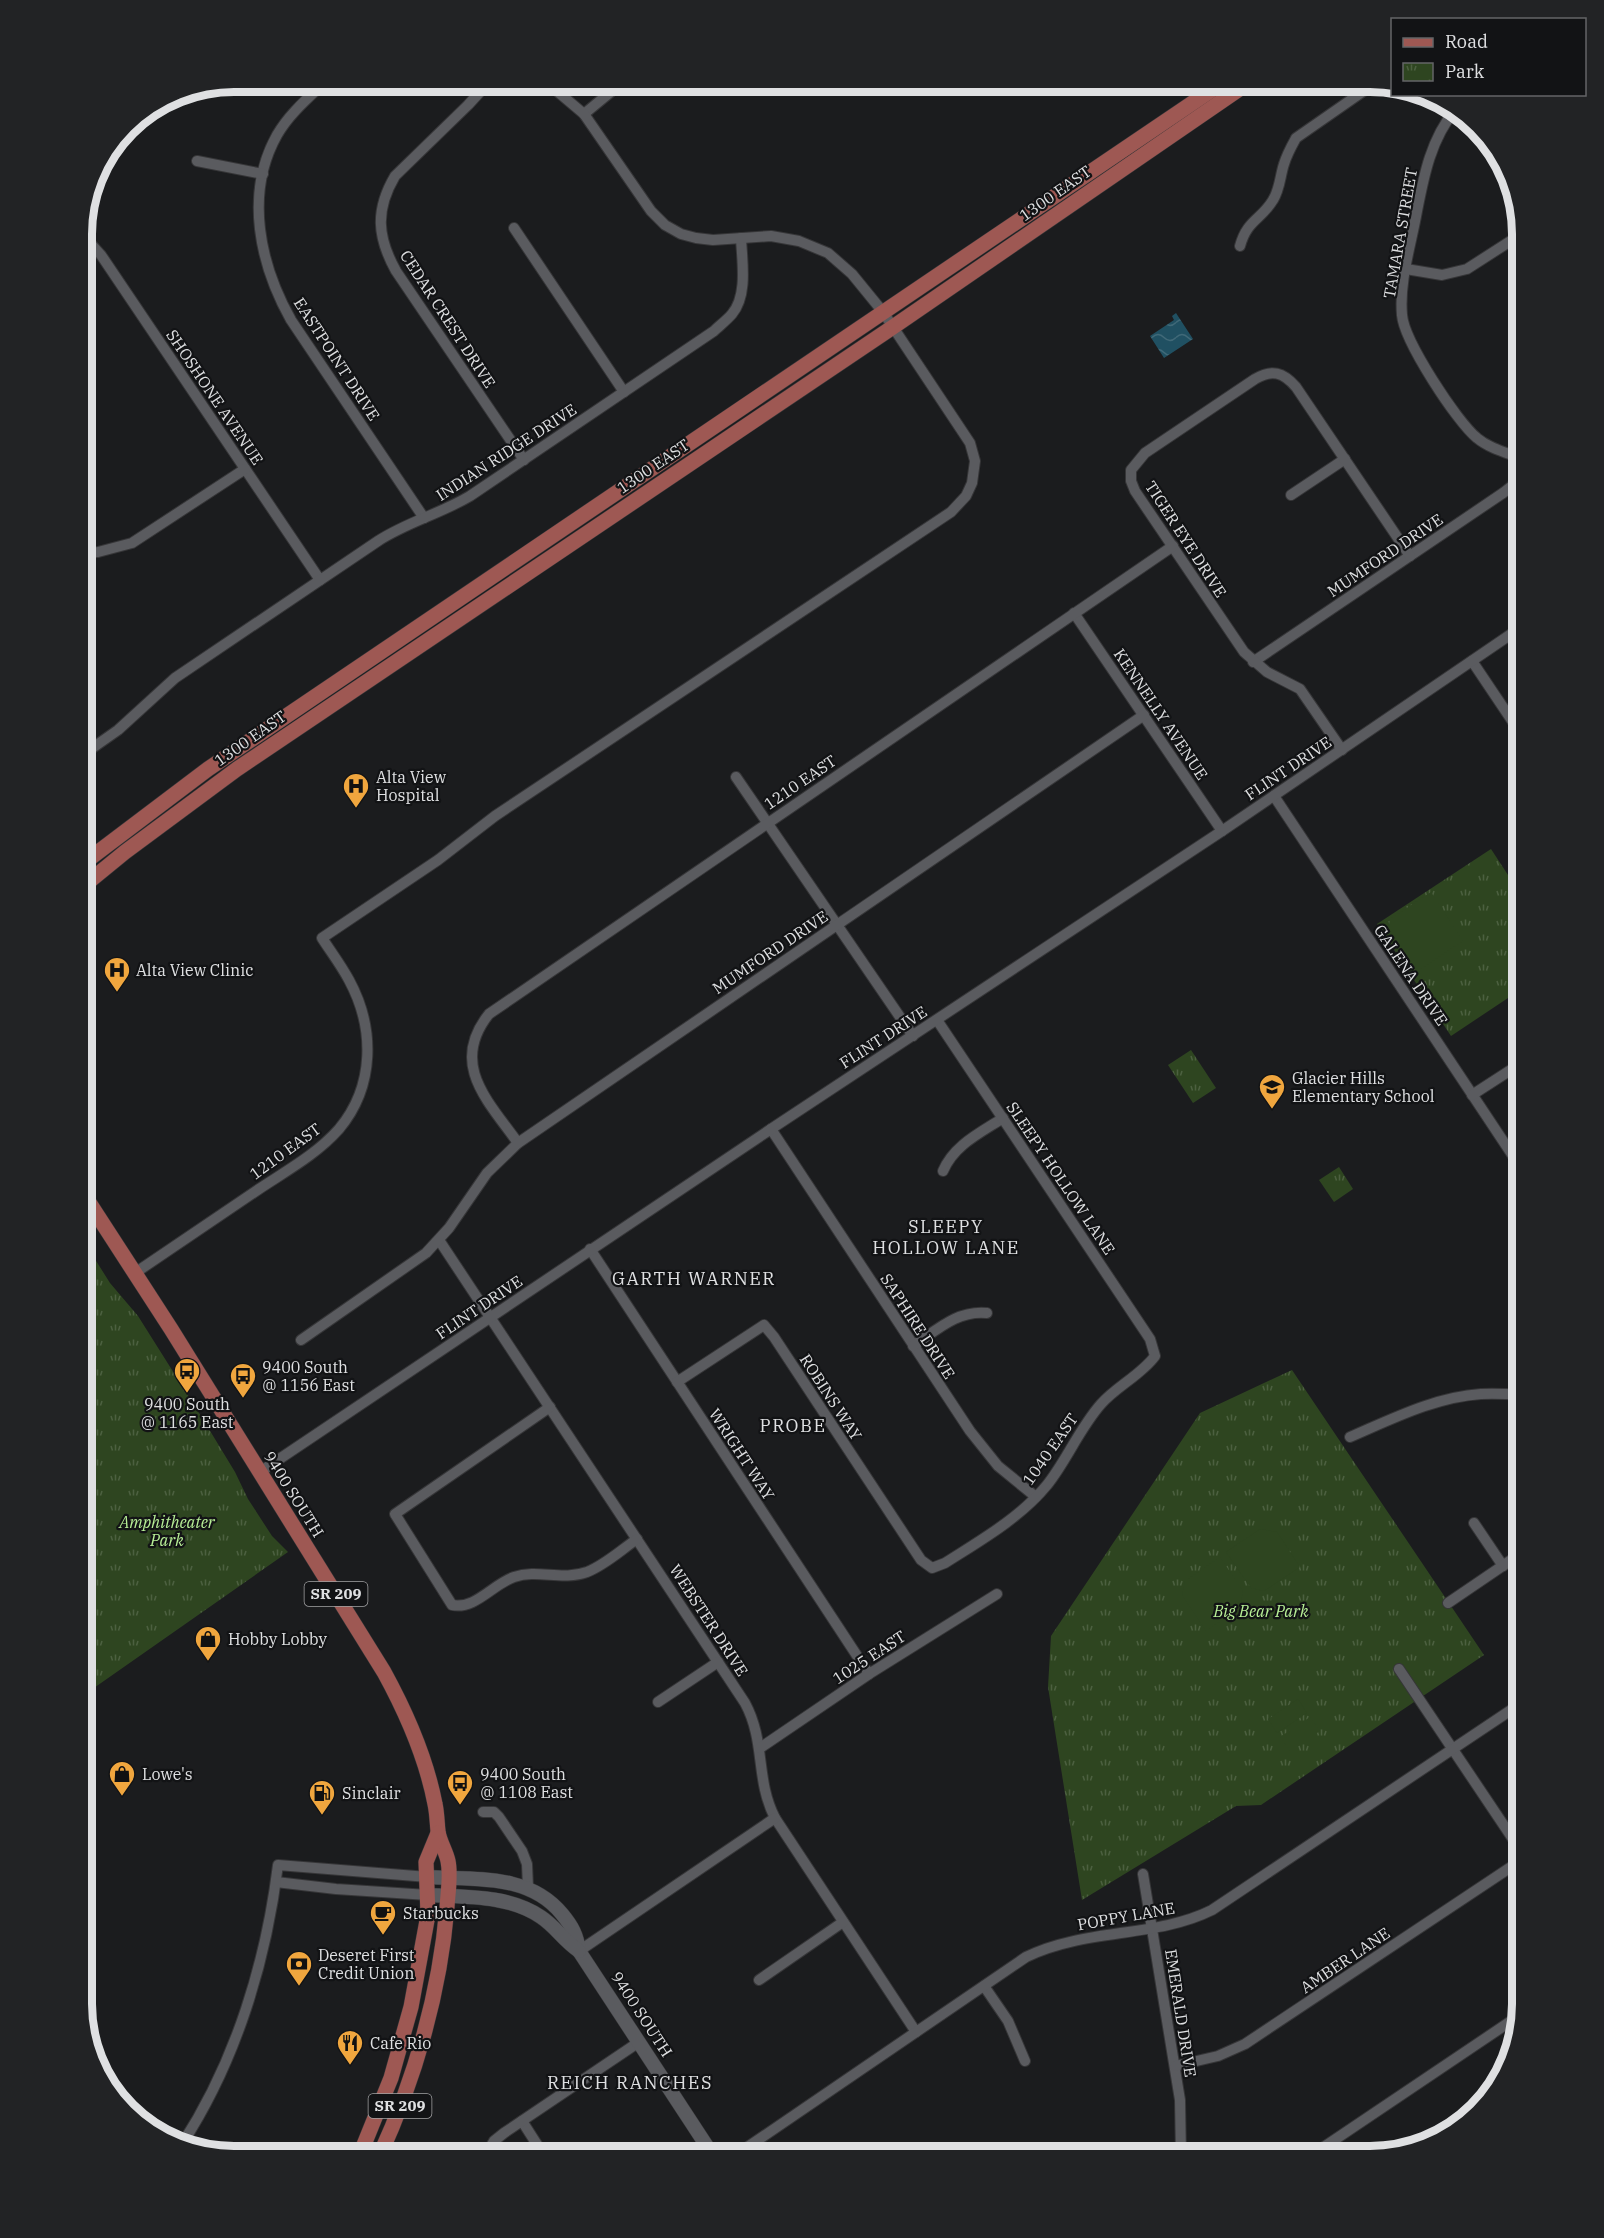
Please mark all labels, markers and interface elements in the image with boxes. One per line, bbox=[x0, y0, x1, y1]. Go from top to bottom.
legend bbox=[1391, 18, 1586, 96]
text: Road bbox=[1445, 30, 1488, 53]
text: Park bbox=[1445, 60, 1485, 83]
street label: 1300 EAST bbox=[1015, 161, 1095, 225]
street label: TAMARA STREET bbox=[1379, 166, 1421, 300]
street label: CEDAR CREST DRIVE bbox=[396, 246, 500, 392]
street label: EASTPOINT DRIVE bbox=[290, 294, 384, 424]
street label: SHOSHONE AVENUE bbox=[162, 326, 268, 468]
street label: INDIAN RIDGE DRIVE bbox=[432, 399, 580, 505]
street label: 1300 EAST bbox=[613, 435, 693, 497]
street label: TIGER EYE DRIVE bbox=[1141, 477, 1231, 601]
street label: MUMFORD DRIVE bbox=[1323, 509, 1447, 601]
street label: KENNELLY AVENUE bbox=[1110, 645, 1212, 783]
street label: 1300 EAST bbox=[210, 706, 290, 770]
street label: FLINT DRIVE bbox=[1241, 732, 1335, 804]
street label: 1210 EAST bbox=[760, 751, 840, 813]
place label: Alta View Hospital bbox=[376, 767, 447, 805]
hospital icon: Alta View Hospital bbox=[341, 771, 371, 809]
street label: MUMFORD DRIVE bbox=[708, 906, 832, 998]
street label: GALENA DRIVE bbox=[1370, 921, 1452, 1029]
hospital icon: Alta View Clinic bbox=[102, 955, 132, 993]
place label: Alta View Clinic bbox=[136, 960, 254, 980]
street label: FLINT DRIVE bbox=[836, 1001, 930, 1073]
place label: Glacier Hills Elementary School bbox=[1292, 1068, 1435, 1106]
school or university icon: Glacier Hills Elementary School bbox=[1257, 1072, 1287, 1110]
street label: SLEEPY HOLLOW LANE bbox=[1002, 1098, 1120, 1258]
street label: 1210 EAST bbox=[246, 1119, 324, 1183]
district label: SLEEPY HOLLOW LANE bbox=[872, 1215, 1020, 1259]
district label: GARTH WARNER bbox=[612, 1267, 776, 1290]
street label: SAPHIRE DRIVE bbox=[877, 1270, 959, 1382]
street label: FLINT DRIVE bbox=[432, 1271, 526, 1343]
street label: ROBINS WAY bbox=[796, 1350, 866, 1444]
bus stop icon: 9400 South @ 1165 East bbox=[172, 1356, 202, 1394]
place label: 9400 South @ 1156 East bbox=[262, 1357, 355, 1395]
bus stop icon: 9400 South @ 1156 East bbox=[228, 1361, 258, 1399]
place label: 9400 South @ 1165 East bbox=[141, 1394, 234, 1432]
street label: WRIGHT WAY bbox=[705, 1404, 779, 1504]
street label: 1040 EAST bbox=[1018, 1409, 1082, 1489]
district label: PROBE bbox=[759, 1414, 827, 1437]
street label: 9400 SOUTH bbox=[260, 1447, 328, 1541]
park label: Amphitheater Park bbox=[118, 1512, 216, 1550]
street label: WEBSTER DRIVE bbox=[665, 1560, 753, 1680]
road number: SR 209 bbox=[304, 1582, 368, 1606]
park label: Big Bear Park bbox=[1212, 1601, 1309, 1621]
shop icon: Hobby Lobby bbox=[193, 1624, 223, 1662]
street label: 1025 EAST bbox=[829, 1626, 909, 1688]
place label: Hobby Lobby bbox=[228, 1629, 328, 1649]
shop icon: Lowe's bbox=[107, 1759, 137, 1797]
place label: Lowe's bbox=[142, 1764, 193, 1784]
place label: 9400 South @ 1108 East bbox=[480, 1764, 573, 1802]
bus stop icon: 9400 South @ 1108 East bbox=[445, 1768, 475, 1806]
fuel station icon: Sinclair bbox=[307, 1778, 337, 1816]
place label: Sinclair bbox=[342, 1783, 401, 1803]
cafe icon: Starbucks bbox=[368, 1898, 398, 1936]
street label: POPPY LANE bbox=[1076, 1898, 1176, 1934]
place label: Starbucks bbox=[403, 1903, 479, 1923]
street label: AMBER LANE bbox=[1296, 1923, 1394, 1997]
place label: Deseret First Credit Union bbox=[318, 1945, 415, 1983]
street label: EMERALD DRIVE bbox=[1161, 1948, 1201, 2078]
bank icon: Deseret First Credit Union bbox=[284, 1949, 314, 1987]
street label: 9400 SOUTH bbox=[607, 1968, 677, 2060]
restaurant icon: Cafe Rio bbox=[335, 2028, 365, 2066]
place label: Cafe Rio bbox=[370, 2033, 431, 2053]
district label: REICH RANCHES bbox=[547, 2071, 713, 2094]
road number: SR 209 bbox=[368, 2094, 432, 2118]

